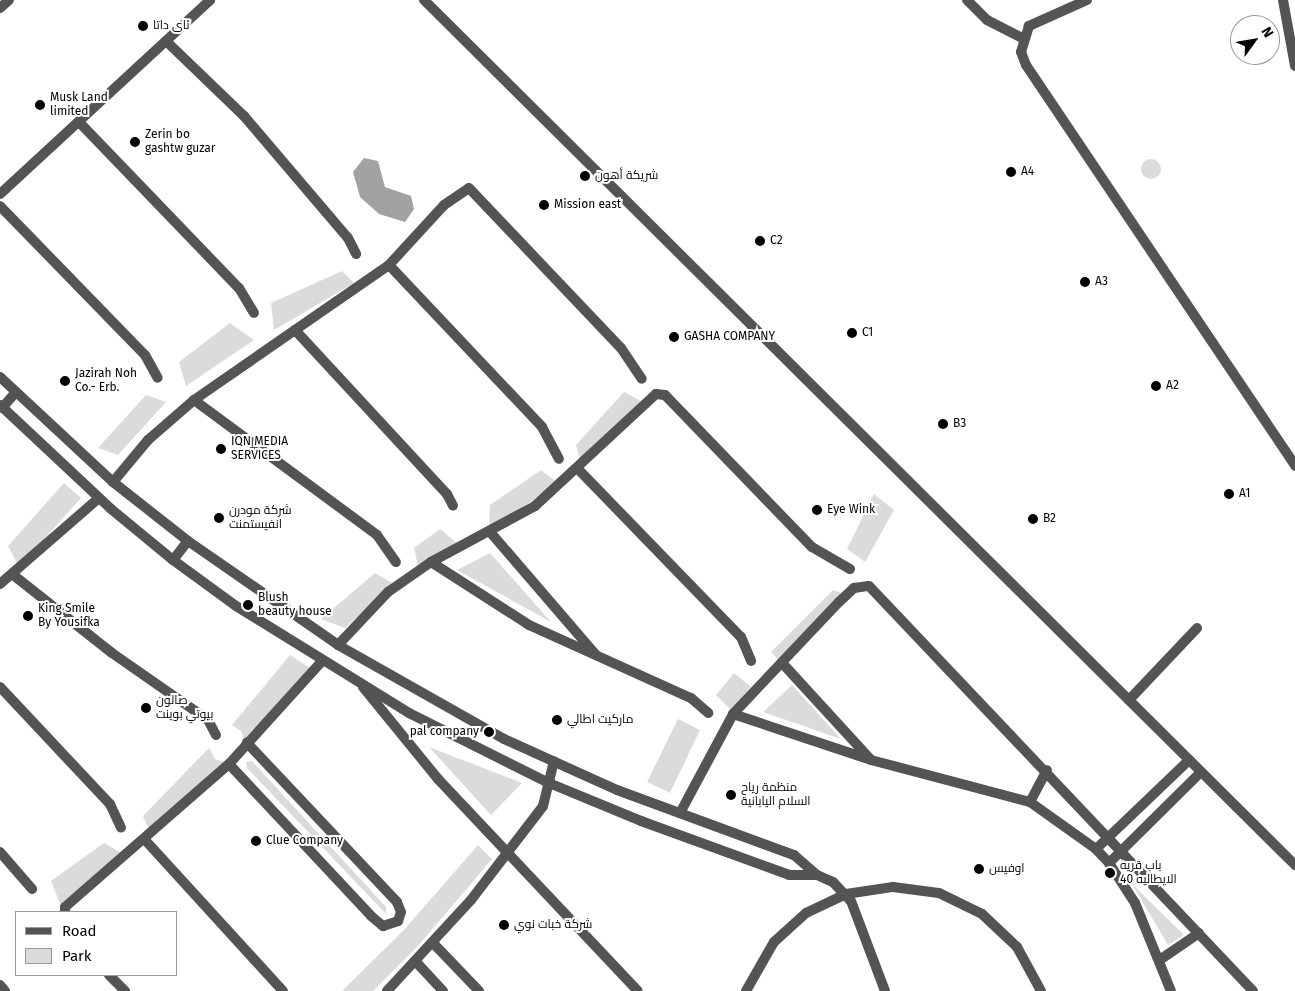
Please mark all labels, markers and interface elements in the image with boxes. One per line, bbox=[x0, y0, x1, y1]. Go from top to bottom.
north arrow bbox=[1230, 15, 1280, 65]
place label: ئای داتا bbox=[153, 19, 189, 33]
marker: ئای داتا bbox=[137, 20, 149, 32]
text: N bbox=[1258, 24, 1277, 41]
place label: Musk Land limited bbox=[50, 91, 108, 119]
marker: Musk Land limited bbox=[34, 99, 46, 111]
place label: Zerin bo gashtw guzar bbox=[145, 128, 215, 156]
marker: Zerin bo gashtw guzar bbox=[129, 136, 141, 148]
place label: A4 bbox=[1021, 165, 1034, 179]
marker: A4 bbox=[1005, 166, 1017, 178]
place label: شريكة أهون bbox=[595, 169, 658, 183]
marker: شريكة أهون bbox=[579, 170, 591, 182]
place label: Mission east bbox=[554, 198, 621, 212]
marker: Mission east bbox=[538, 199, 550, 211]
place label: C2 bbox=[770, 234, 783, 248]
marker: C2 bbox=[754, 235, 766, 247]
place label: A3 bbox=[1095, 275, 1108, 289]
marker: A3 bbox=[1079, 276, 1091, 288]
place label: C1 bbox=[862, 326, 873, 340]
marker: C1 bbox=[846, 327, 858, 339]
place label: GASHA COMPANY bbox=[684, 330, 775, 344]
marker: GASHA COMPANY bbox=[668, 331, 680, 343]
place label: Jazirah Noh Co.- Erb. bbox=[75, 367, 137, 395]
marker: Jazirah Noh Co.- Erb. bbox=[59, 375, 71, 387]
place label: A2 bbox=[1166, 379, 1179, 393]
marker: A2 bbox=[1150, 380, 1162, 392]
place label: B3 bbox=[953, 417, 966, 431]
marker: B3 bbox=[937, 418, 949, 430]
place label: IQN MEDIA SERVICES bbox=[231, 435, 288, 463]
marker: IQN MEDIA SERVICES bbox=[215, 443, 227, 455]
place label: A1 bbox=[1239, 487, 1250, 501]
marker: A1 bbox=[1223, 488, 1235, 500]
place label: Eye Wink bbox=[827, 503, 875, 517]
place label: شركة مودرن انفيستمنت bbox=[229, 504, 292, 532]
marker: Eye Wink bbox=[811, 504, 823, 516]
marker: شركة مودرن انفيستمنت bbox=[213, 512, 225, 524]
place label: B2 bbox=[1043, 512, 1056, 526]
marker: B2 bbox=[1027, 513, 1039, 525]
place label: Blush beauty house bbox=[258, 591, 332, 619]
marker: Blush beauty house bbox=[242, 599, 254, 611]
place label: King Smile By Yousifka bbox=[38, 602, 100, 630]
marker: King Smile By Yousifka bbox=[22, 610, 34, 622]
place label: صالون بيوتي بوينت bbox=[156, 694, 213, 722]
marker: صالون بيوتي بوينت bbox=[140, 702, 152, 714]
place label: ماركيت اطالي bbox=[567, 713, 633, 727]
marker: ماركيت اطالي bbox=[551, 714, 563, 726]
place label: pal company bbox=[410, 725, 479, 739]
marker: pal company bbox=[483, 726, 495, 738]
place label: منظمة رياح السلام اليابانية bbox=[741, 781, 811, 809]
marker: منظمة رياح السلام اليابانية bbox=[725, 789, 737, 801]
place label: Clue Company bbox=[266, 834, 343, 848]
marker: Clue Company bbox=[250, 835, 262, 847]
place label: باب قريه الايطاليه 40 bbox=[1120, 859, 1177, 887]
place label: اوفيس bbox=[989, 862, 1025, 876]
marker: اوفيس bbox=[973, 863, 985, 875]
marker: باب قريه الايطاليه 40 bbox=[1104, 867, 1116, 879]
legend bbox=[15, 911, 178, 976]
place label: شركة خبات نوي bbox=[514, 918, 592, 932]
marker: شركة خبات نوي bbox=[498, 919, 510, 931]
text: Road bbox=[62, 922, 97, 940]
text: Park bbox=[62, 947, 92, 965]

